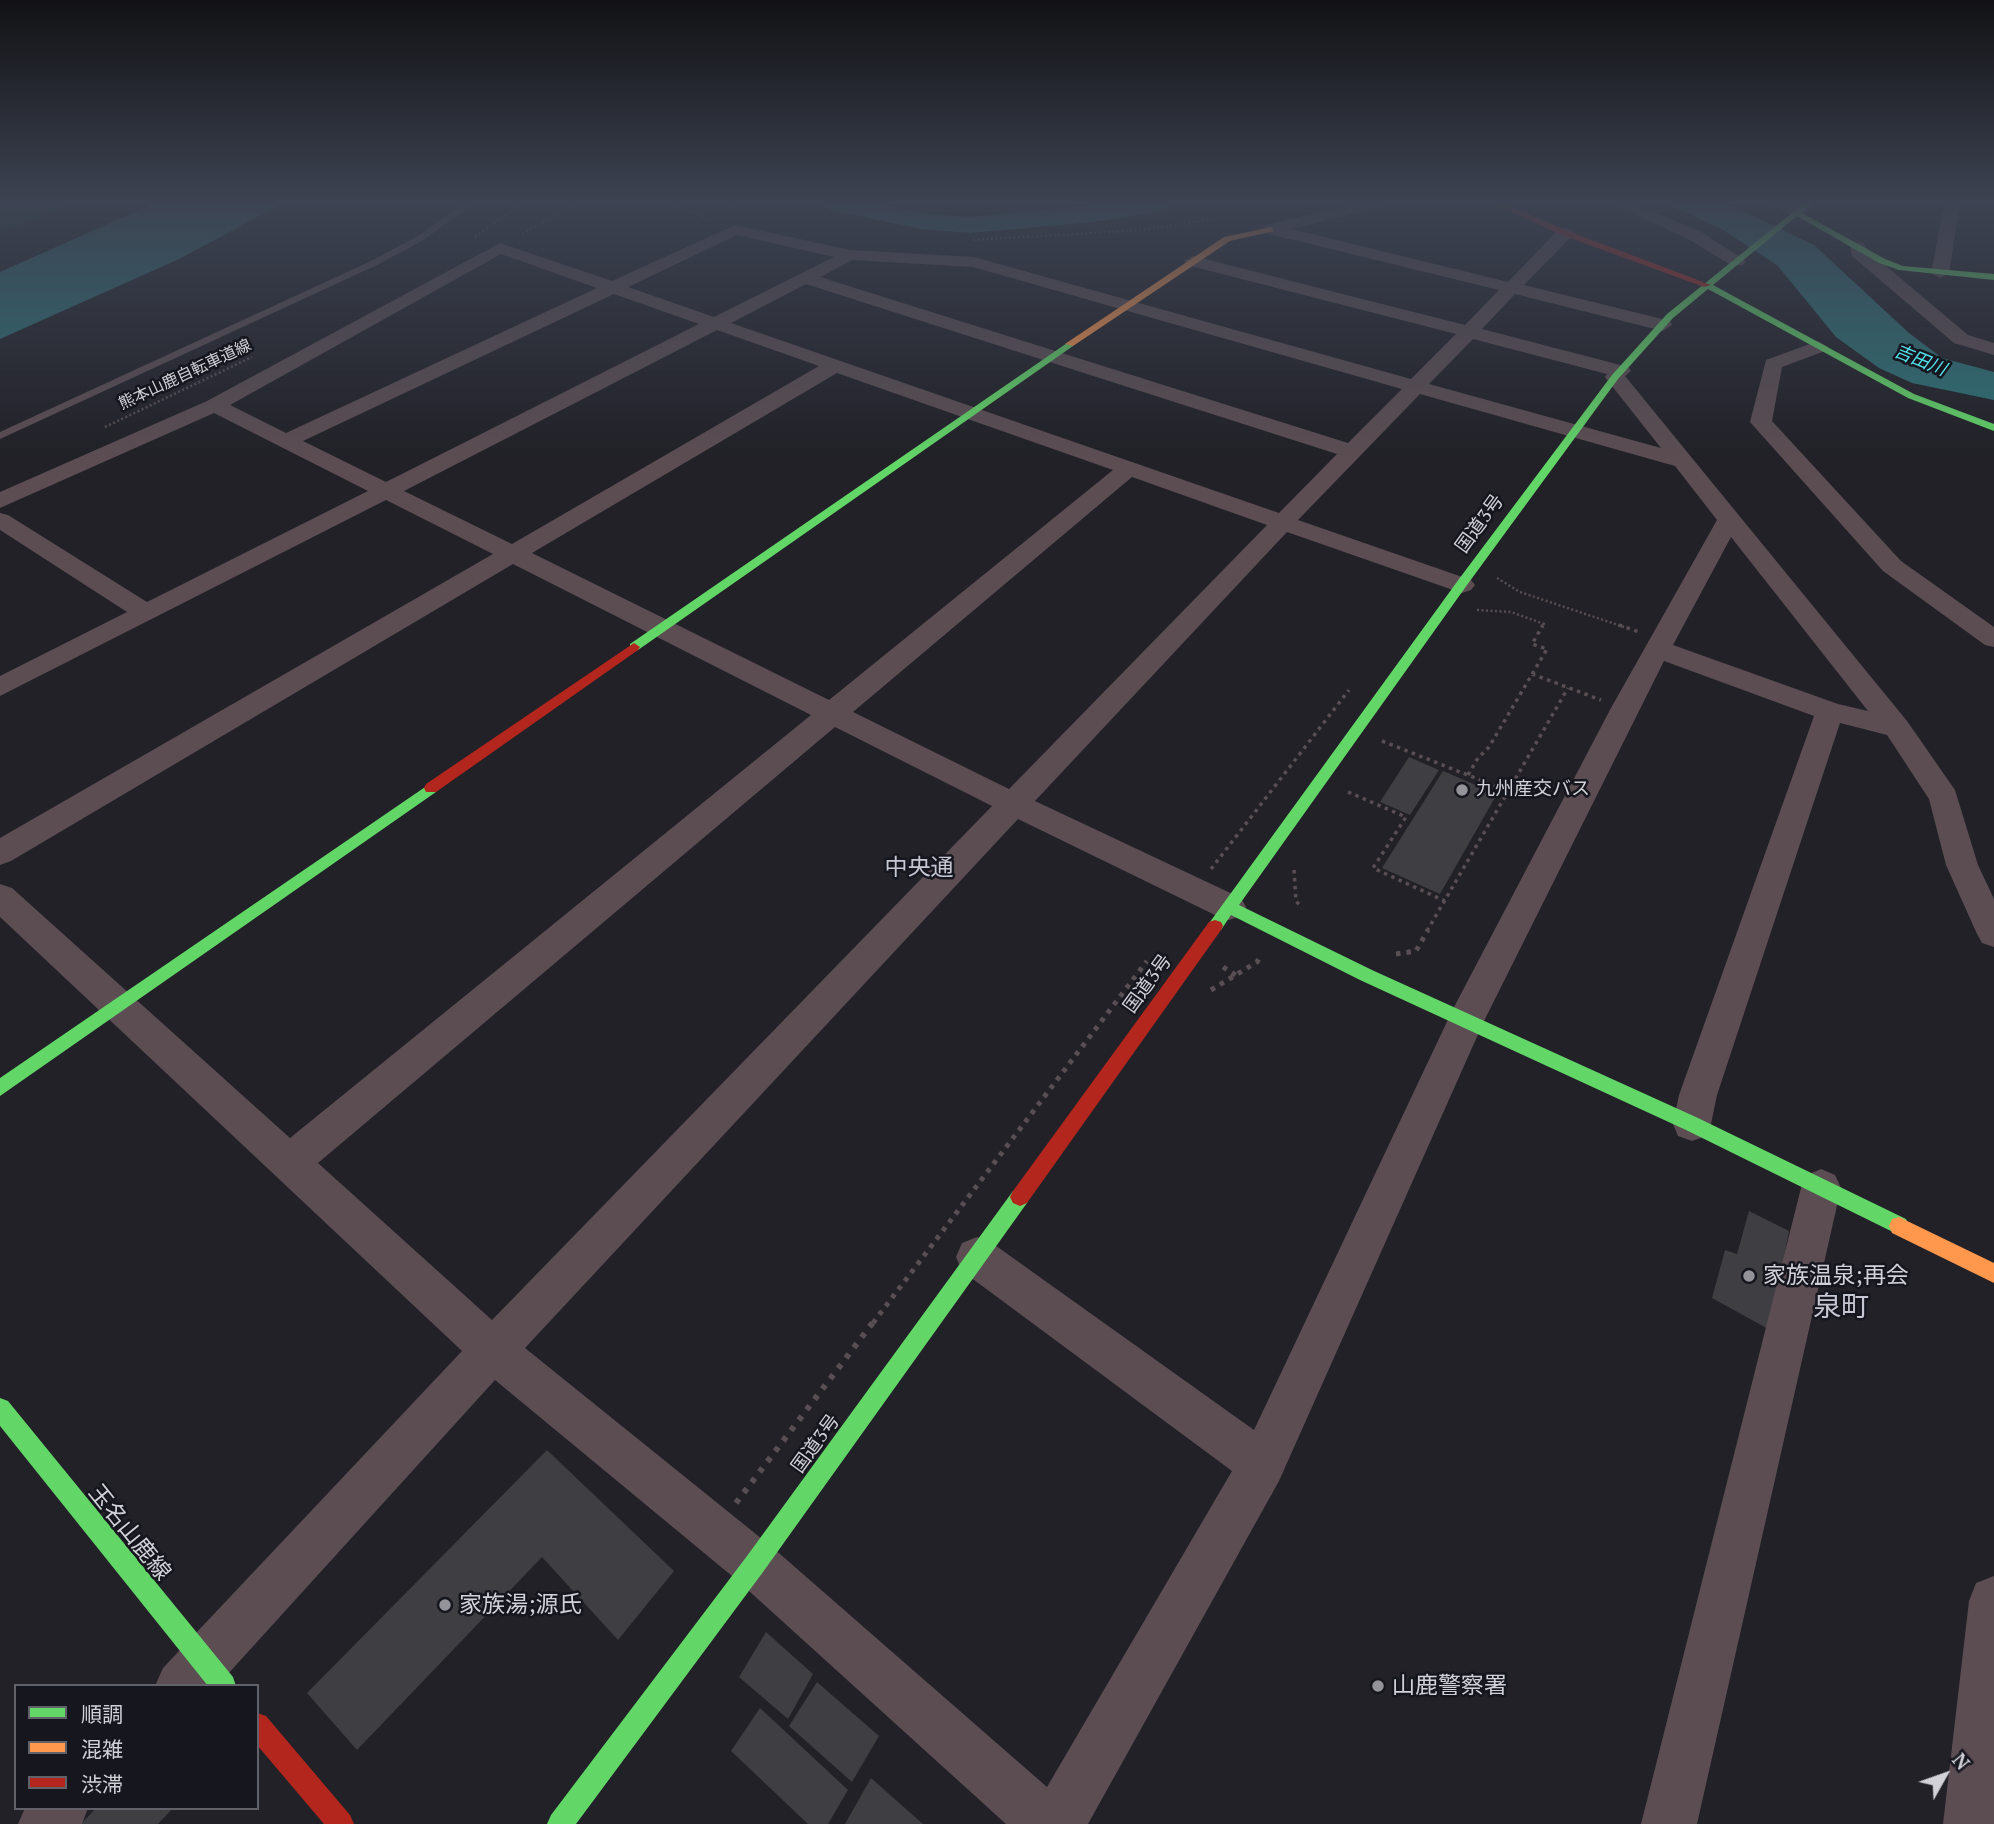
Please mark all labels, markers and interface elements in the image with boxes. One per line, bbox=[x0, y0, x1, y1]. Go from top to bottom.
street label: 熊本山鹿自転車道線 bbox=[116, 336, 254, 414]
water label: 吉田川 bbox=[1891, 341, 1949, 381]
street label: 国道3号 bbox=[1451, 490, 1509, 558]
place label: 九州産交バス bbox=[1476, 779, 1590, 801]
marker: 九州産交バス bbox=[1454, 782, 1470, 798]
district label: 中央通 bbox=[885, 854, 953, 882]
street label: 国道3号 bbox=[1119, 950, 1177, 1018]
place label: 家族温泉;再会 bbox=[1763, 1262, 1909, 1290]
marker: 家族温泉;再会 bbox=[1741, 1268, 1757, 1284]
district label: 泉町 bbox=[1813, 1291, 1869, 1325]
street label: 国道3号 bbox=[787, 1410, 845, 1478]
street label: 玉名山鹿線 bbox=[82, 1480, 176, 1586]
place label: 家族湯;源氏 bbox=[459, 1591, 582, 1619]
marker: 家族湯;源氏 bbox=[437, 1597, 453, 1613]
place label: 山鹿警察署 bbox=[1392, 1672, 1507, 1700]
marker: 山鹿警察署 bbox=[1370, 1678, 1386, 1694]
legend bbox=[14, 1684, 259, 1810]
text: 順調 bbox=[81, 1700, 123, 1728]
text: 混雑 bbox=[81, 1735, 123, 1763]
north arrow bbox=[1910, 1740, 1980, 1810]
text: N bbox=[1947, 1748, 1976, 1775]
text: 渋滞 bbox=[81, 1770, 123, 1798]

